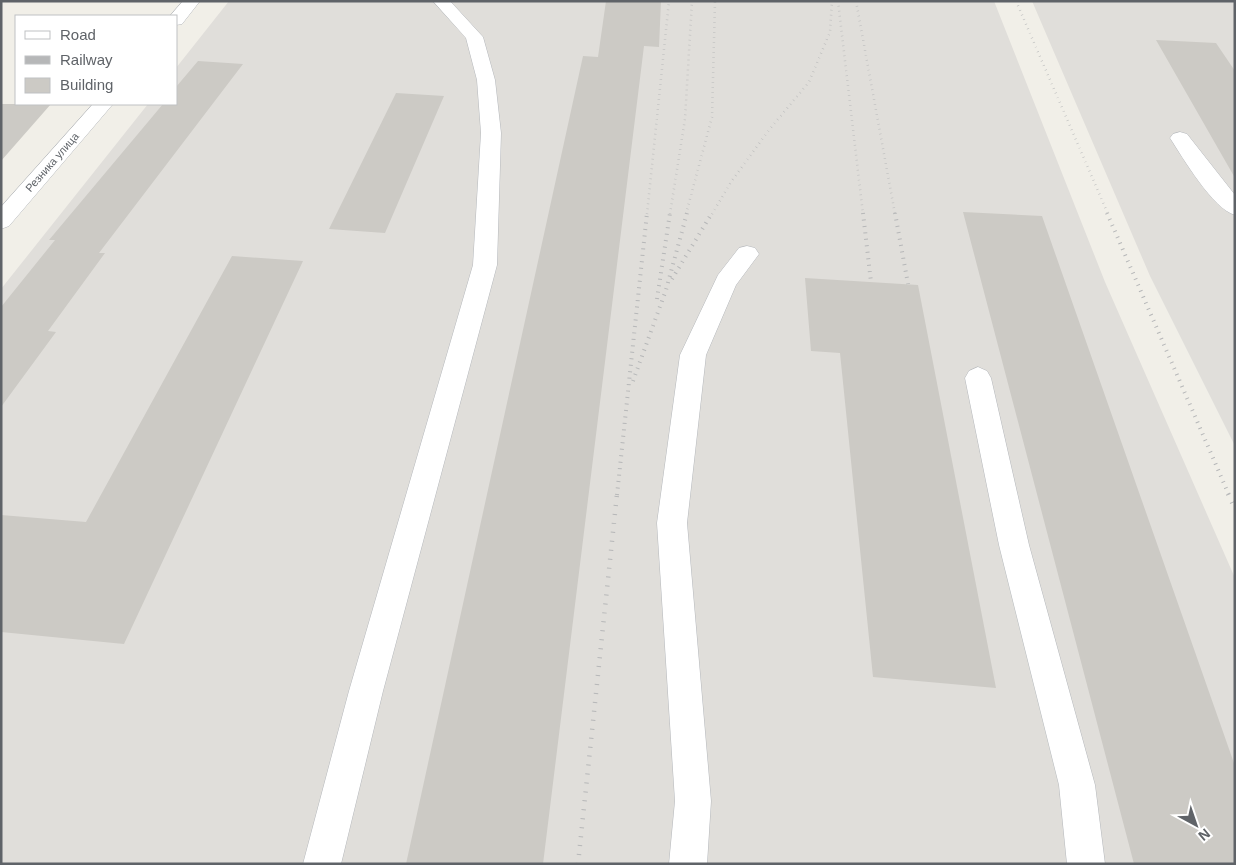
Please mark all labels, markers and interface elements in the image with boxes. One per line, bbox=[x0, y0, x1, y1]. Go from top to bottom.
legend bbox=[15, 15, 178, 105]
text: Road bbox=[60, 26, 96, 43]
text: Railway bbox=[60, 51, 113, 68]
text: Building bbox=[60, 76, 113, 93]
street label: Резника улица bbox=[23, 129, 82, 194]
north arrow bbox=[1171, 800, 1221, 850]
text: N bbox=[1195, 826, 1213, 844]

